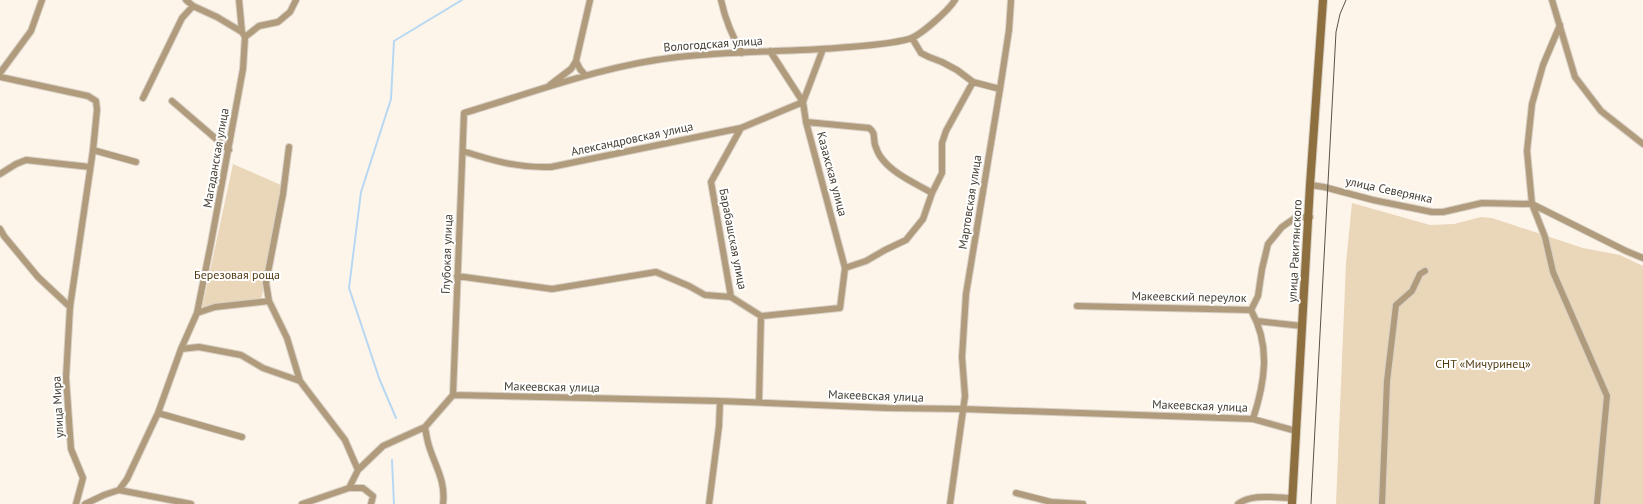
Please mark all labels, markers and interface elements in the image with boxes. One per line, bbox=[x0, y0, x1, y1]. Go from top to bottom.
street label: Вологодская улица bbox=[663, 33, 763, 54]
street label: Магаданская улица bbox=[199, 107, 232, 209]
street label: Александровская улица bbox=[569, 118, 694, 159]
street label: Казахская улица bbox=[814, 130, 851, 218]
street label: Мартовская улица bbox=[955, 154, 984, 250]
street label: улица Северянка bbox=[1344, 173, 1434, 206]
street label: Барабашская улица bbox=[716, 187, 751, 291]
street label: улица Ракитянского bbox=[1284, 199, 1305, 303]
street label: Глубокая улица bbox=[438, 214, 455, 294]
park label: Березовая роща bbox=[194, 267, 280, 282]
street label: Макеевский переулок bbox=[1131, 288, 1247, 305]
park label: СНТ «Мичуринец» bbox=[1435, 356, 1531, 371]
street label: улица Мира bbox=[48, 376, 67, 438]
street label: Макеевская улица bbox=[504, 378, 600, 395]
street label: Макеевская улица bbox=[828, 386, 924, 405]
street label: Макеевская улица bbox=[1152, 396, 1248, 415]

